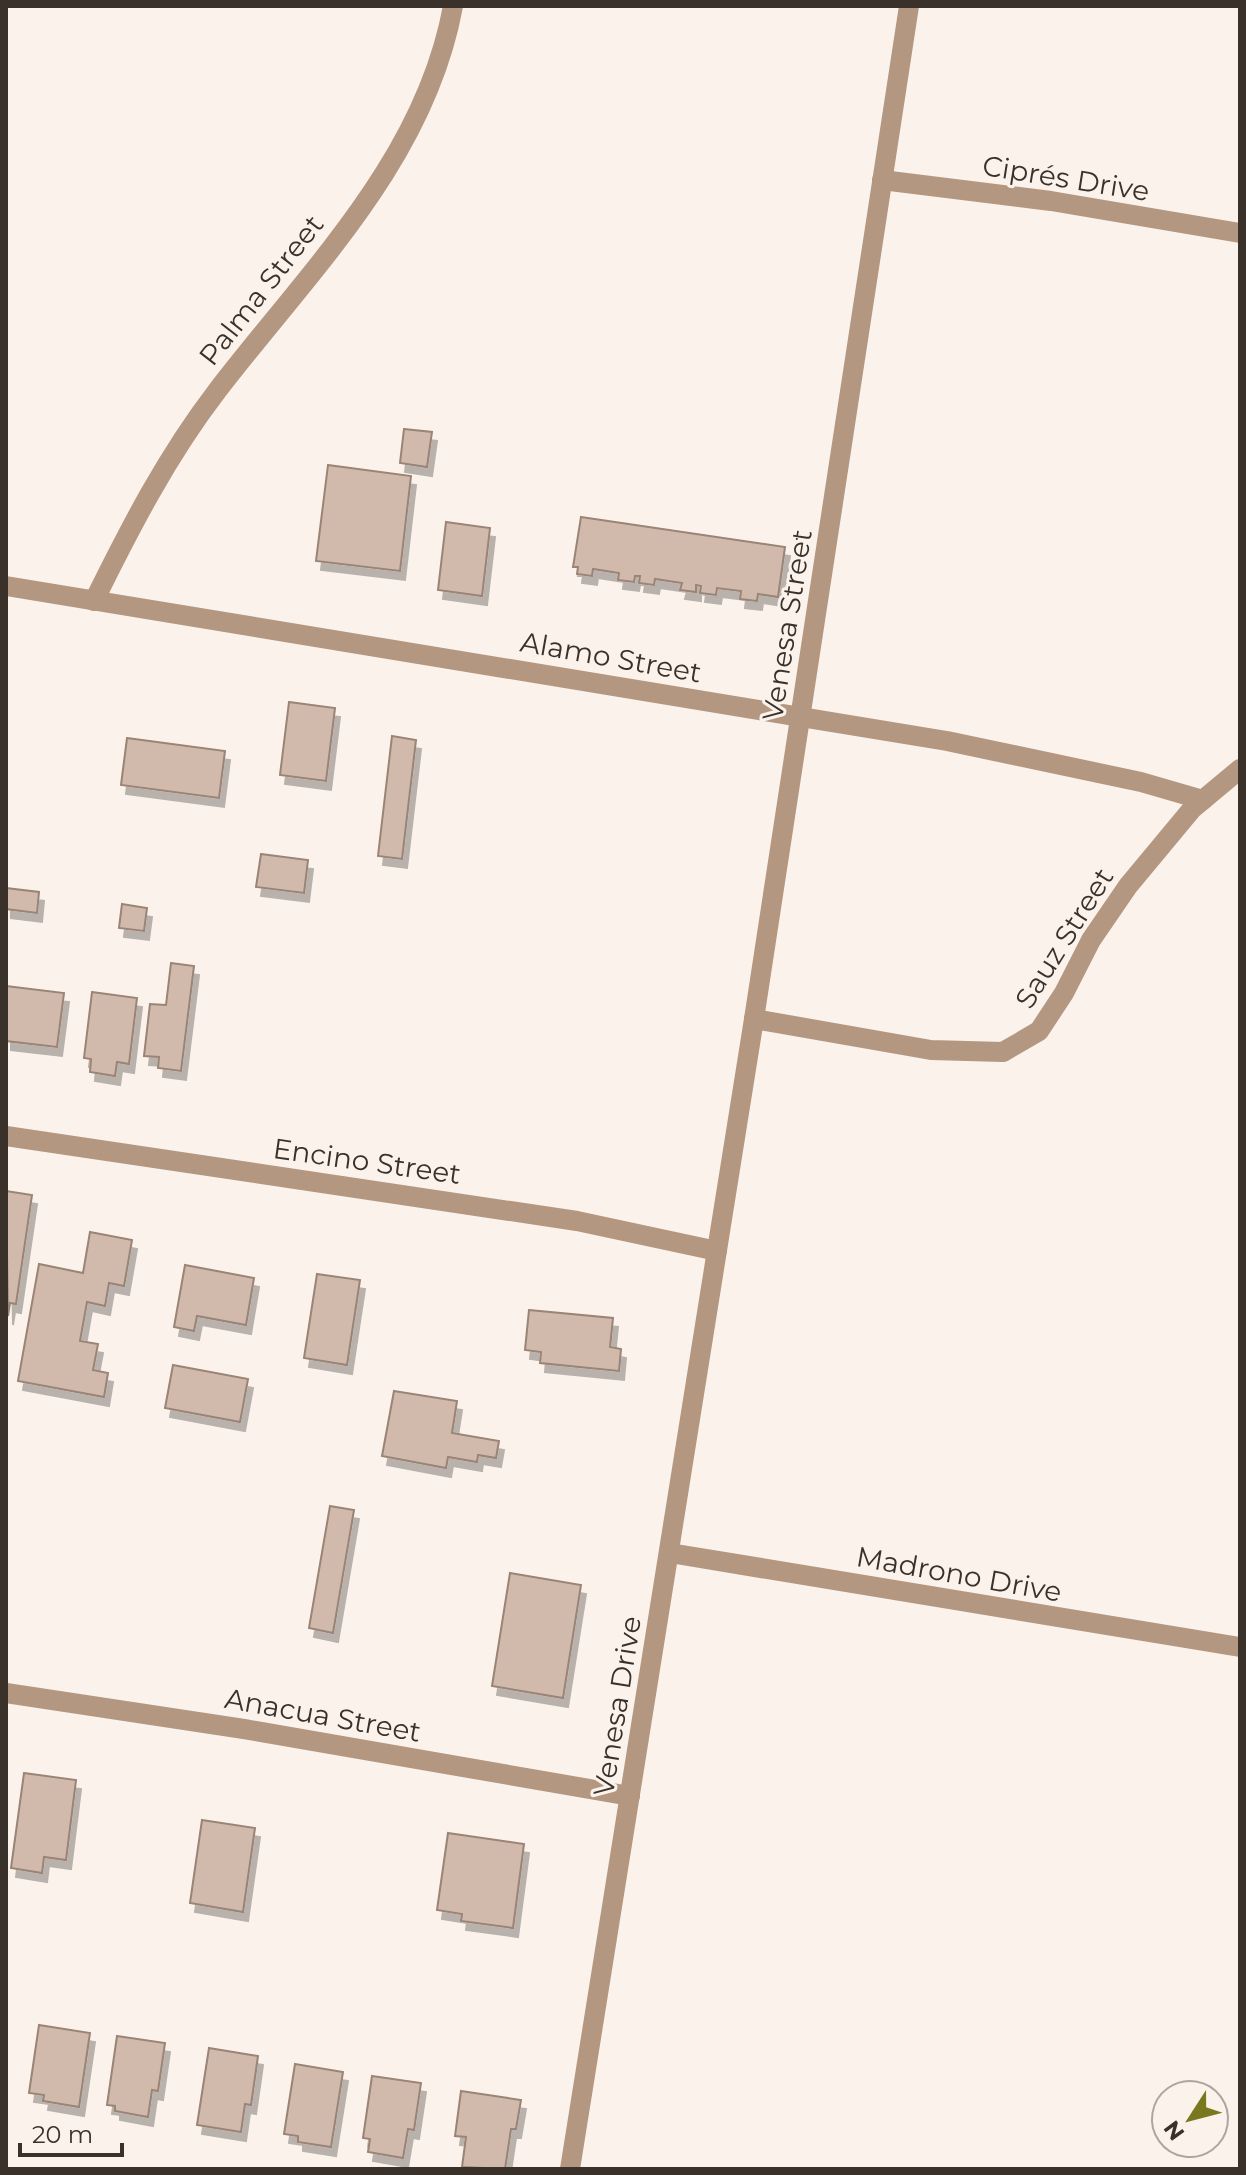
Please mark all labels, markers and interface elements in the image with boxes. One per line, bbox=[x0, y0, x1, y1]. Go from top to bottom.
street label: Ciprés Drive bbox=[980, 148, 1152, 208]
street label: Palma Street bbox=[192, 208, 330, 372]
street label: Venesa Street bbox=[755, 527, 819, 723]
street label: Alamo Street bbox=[518, 624, 704, 690]
street label: Sauz Street bbox=[1007, 862, 1121, 1014]
street label: Encino Street bbox=[271, 1131, 463, 1191]
street label: Madrono Drive bbox=[854, 1539, 1064, 1609]
street label: Venesa Drive bbox=[586, 1614, 648, 1798]
street label: Anacua Street bbox=[222, 1681, 424, 1749]
north arrow bbox=[1150, 2079, 1230, 2159]
scale bar bbox=[20, 2107, 122, 2157]
text: N bbox=[1158, 2115, 1190, 2146]
text: 20 m bbox=[32, 2120, 93, 2149]

